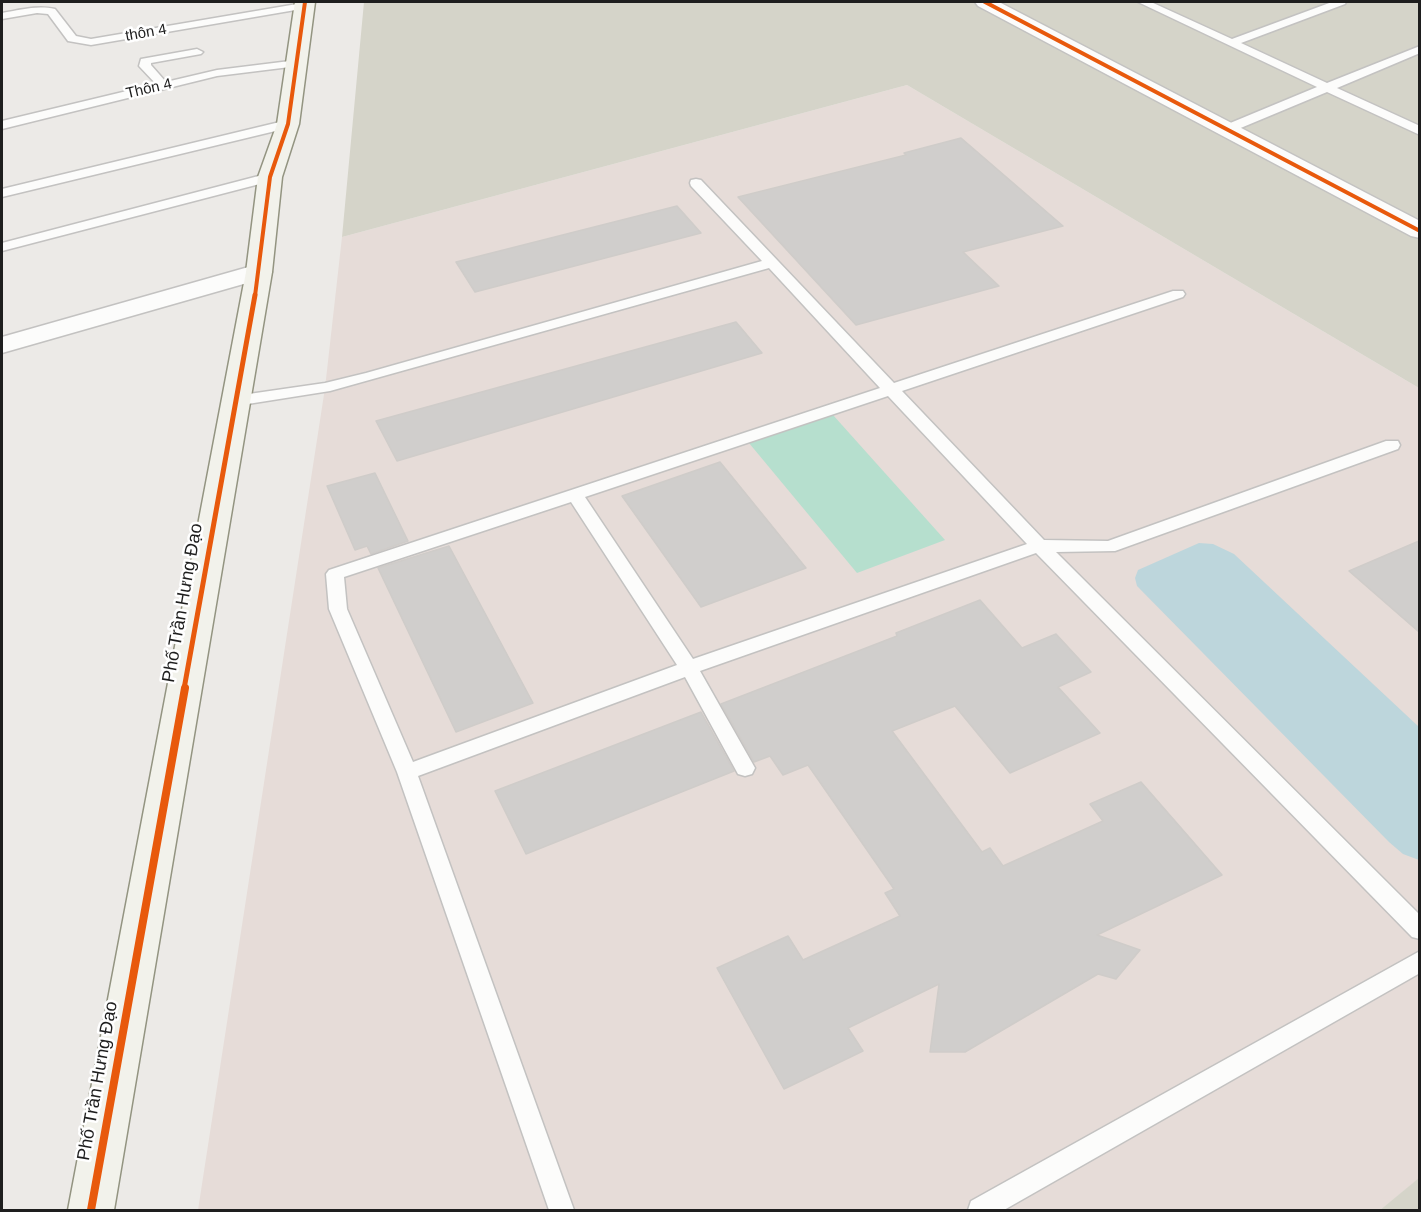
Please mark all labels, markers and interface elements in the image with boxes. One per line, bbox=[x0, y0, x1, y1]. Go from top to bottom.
street label: thôn 4 bbox=[124, 21, 168, 45]
street label: Thôn 4 bbox=[124, 75, 174, 103]
street label: Phố Trần Hưng Đạo bbox=[158, 522, 208, 684]
street label: Phố Trần Hưng Đạo bbox=[73, 1000, 123, 1162]

